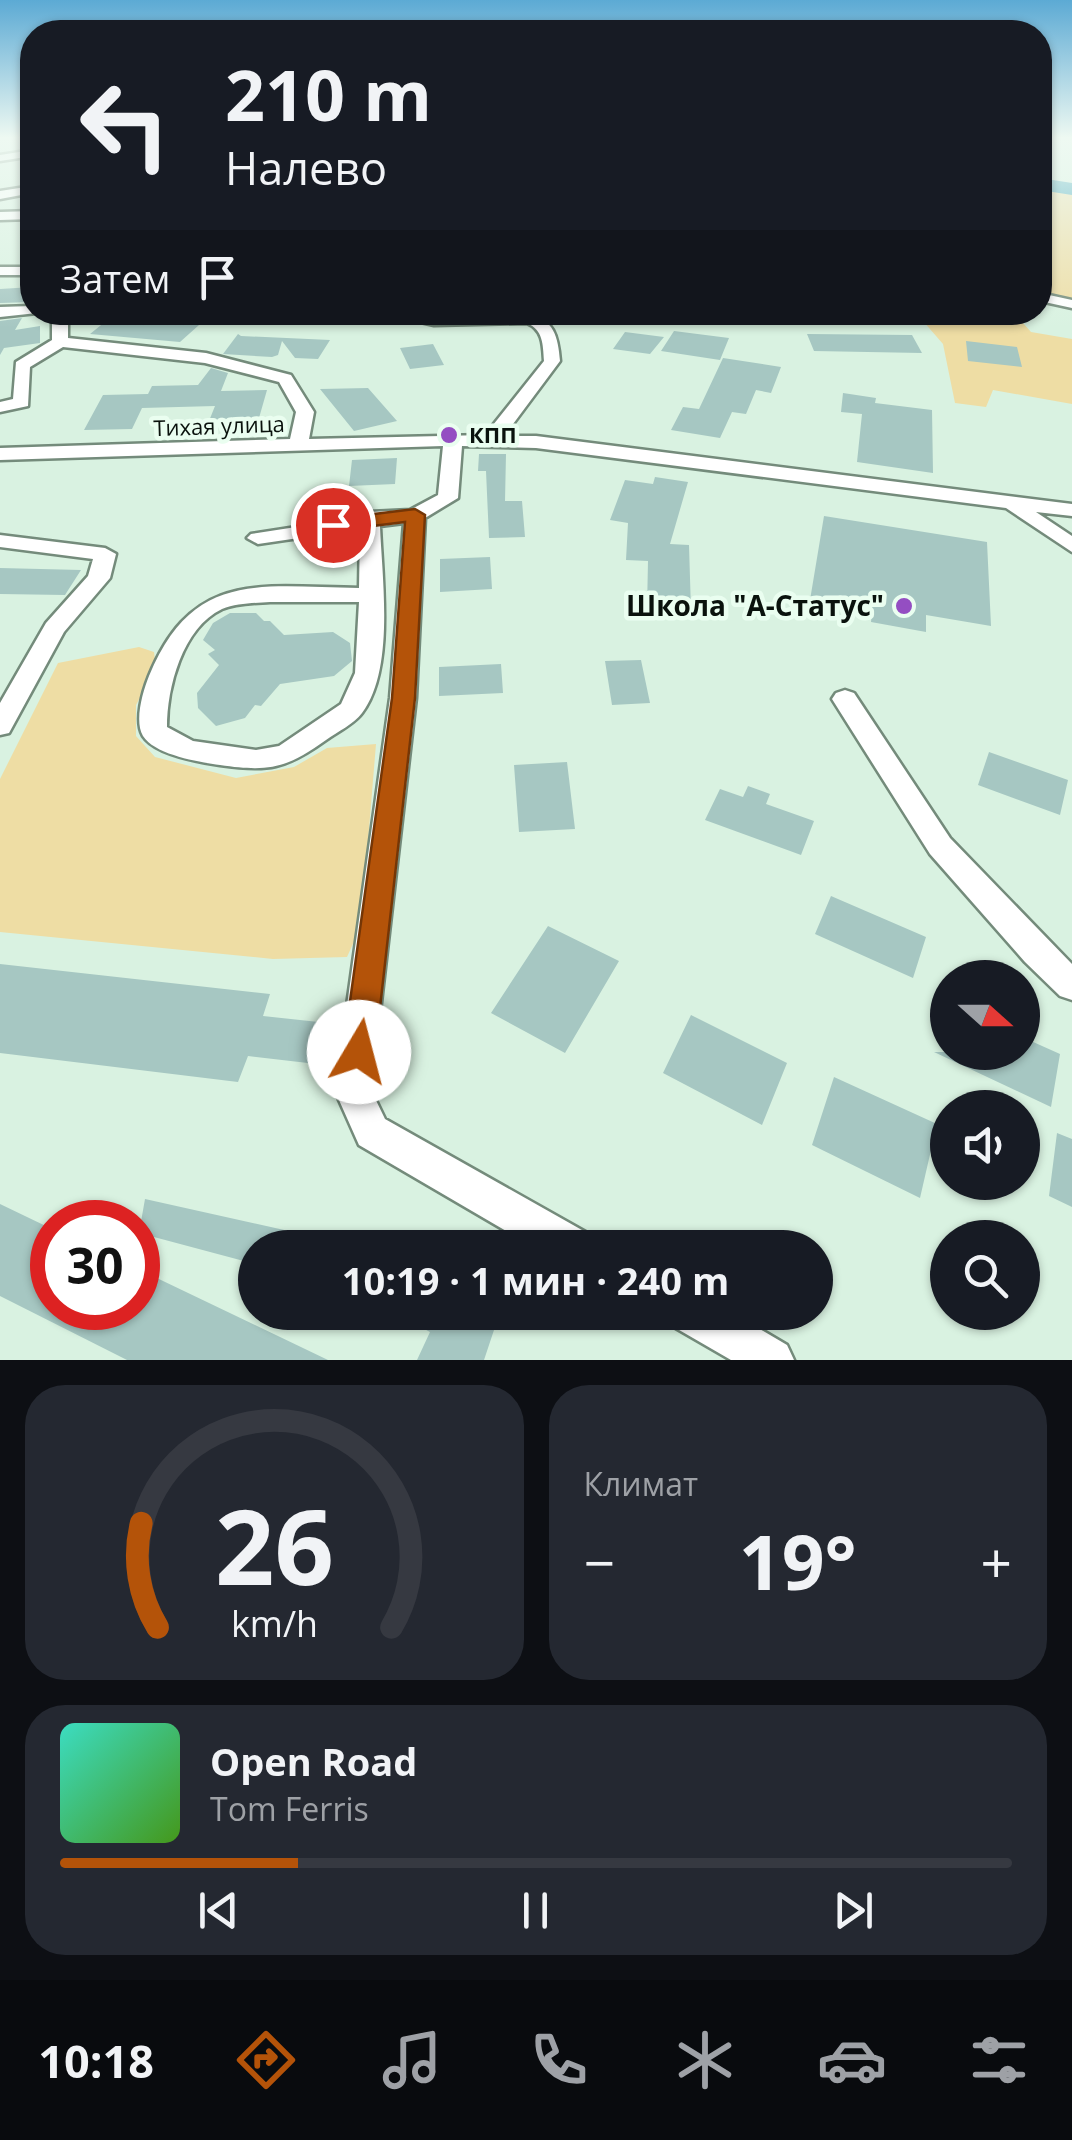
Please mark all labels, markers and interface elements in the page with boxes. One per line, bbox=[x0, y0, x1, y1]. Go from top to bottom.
text: 210 m bbox=[225, 46, 432, 142]
icon: left bbox=[60, 60, 190, 190]
text: Налево bbox=[225, 137, 387, 198]
icon: arrive bbox=[190, 250, 245, 305]
text: Затем bbox=[60, 252, 170, 304]
street label: Тихая улица bbox=[153, 408, 285, 442]
place label: КПП bbox=[469, 419, 517, 449]
marker: КПП bbox=[438, 424, 460, 446]
pin bbox=[291, 483, 376, 568]
icon: arrive bbox=[306, 498, 361, 553]
place label: Школа "А-Статус" bbox=[626, 586, 884, 624]
marker: Школа "А-Статус" bbox=[893, 595, 915, 617]
north arrow bbox=[930, 960, 1040, 1070]
map controls bbox=[930, 960, 1040, 1330]
position arrow bbox=[307, 1000, 411, 1104]
button: sound bbox=[930, 1090, 1040, 1200]
speed limit sign: 30 bbox=[30, 1200, 160, 1330]
button: search bbox=[930, 1220, 1040, 1330]
text: 10:19 · 1 мин · 240 m bbox=[342, 1254, 729, 1306]
text: Климат bbox=[584, 1462, 698, 1505]
text: 26 bbox=[215, 1474, 334, 1615]
text: 19° bbox=[739, 1510, 857, 1612]
text: − bbox=[584, 1524, 615, 1599]
text: + bbox=[981, 1524, 1012, 1599]
text: km/h bbox=[231, 1599, 318, 1647]
text: Open Road bbox=[210, 1735, 417, 1787]
text: Tom Ferris bbox=[210, 1787, 369, 1830]
icon: previous bbox=[191, 1883, 246, 1938]
icon: pause bbox=[508, 1883, 563, 1938]
icon: next bbox=[826, 1883, 881, 1938]
icon: directions bbox=[231, 2025, 301, 2095]
icon: music bbox=[377, 2025, 447, 2095]
icon: phone bbox=[524, 2025, 594, 2095]
icon: climate bbox=[670, 2025, 740, 2095]
icon: car bbox=[817, 2025, 887, 2095]
icon: filters bbox=[964, 2025, 1034, 2095]
text: 10:18 bbox=[38, 2030, 154, 2091]

